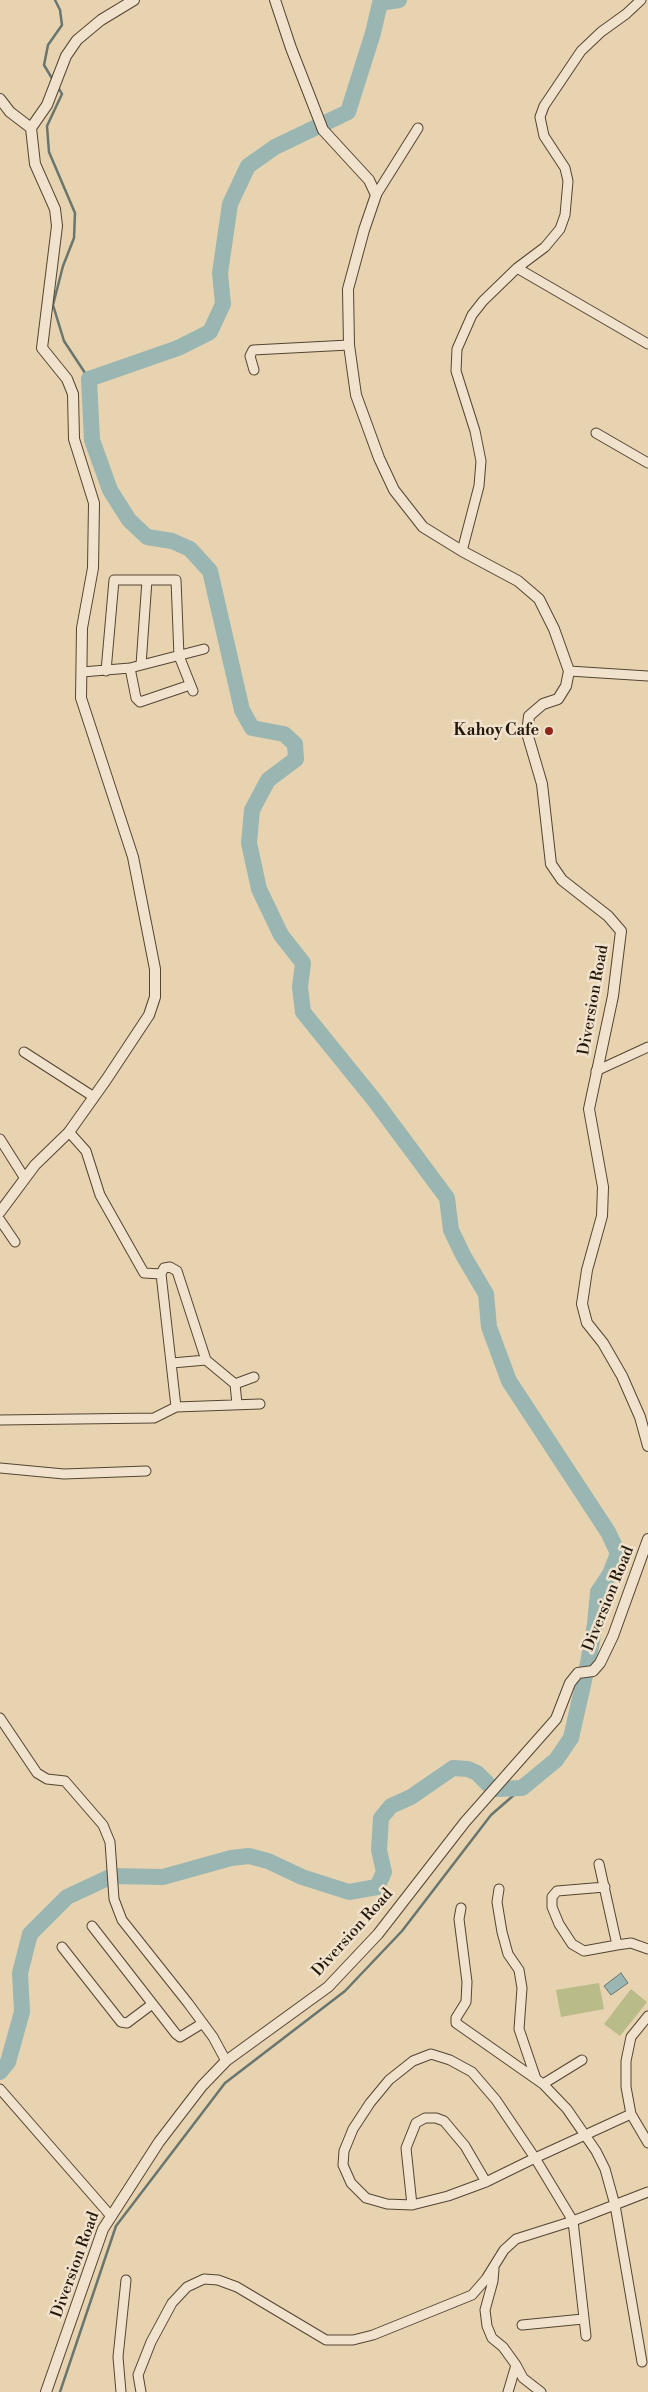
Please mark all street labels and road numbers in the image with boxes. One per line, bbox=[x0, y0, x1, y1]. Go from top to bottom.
street label: Diversion Road bbox=[575, 943, 613, 1057]
street label: Diversion Road bbox=[579, 1544, 639, 1654]
street label: Diversion Road bbox=[309, 1885, 397, 1981]
street label: Diversion Road bbox=[48, 2209, 104, 2321]

